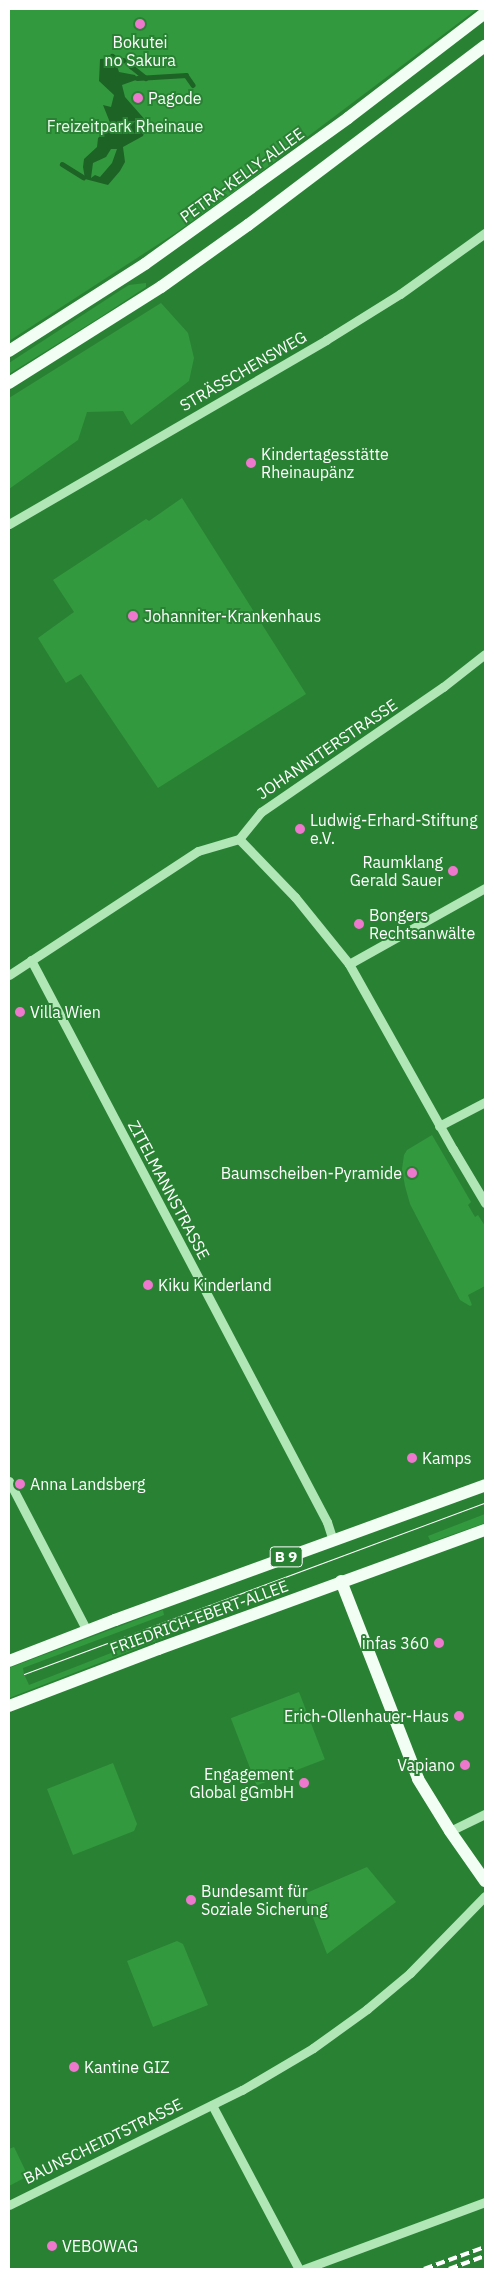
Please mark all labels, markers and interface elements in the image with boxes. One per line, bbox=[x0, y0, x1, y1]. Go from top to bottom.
marker: Bokutei no Sakura bbox=[134, 18, 146, 30]
place label: Bokutei no Sakura bbox=[104, 32, 176, 70]
place label: Pagode bbox=[148, 88, 201, 108]
marker: Pagode bbox=[132, 92, 144, 104]
park label: Freizeitpark Rheinaue bbox=[47, 116, 203, 136]
street label: PETRA-KELLY-ALLEE bbox=[176, 124, 308, 226]
street label: STRÄSSCHENSWEG bbox=[176, 327, 310, 415]
place label: Kindertagesstätte Rheinaupänz bbox=[261, 444, 389, 482]
marker: Kindertagesstätte Rheinaupänz bbox=[245, 457, 257, 469]
place label: Johanniter-Krankenhaus bbox=[144, 606, 321, 626]
marker: Johanniter-Krankenhaus bbox=[126, 609, 140, 623]
street label: JOHANNITERSTRASSE bbox=[253, 695, 401, 803]
place label: Ludwig-Erhard-Stiftung e.V. bbox=[310, 810, 478, 848]
marker: Ludwig-Erhard-Stiftung e.V. bbox=[294, 823, 306, 835]
place label: Raumklang Gerald Sauer bbox=[350, 852, 443, 890]
marker: Raumklang Gerald Sauer bbox=[447, 865, 459, 877]
place label: Bongers Rechtsanwälte bbox=[369, 905, 475, 943]
marker: Bongers Rechtsanwälte bbox=[353, 918, 365, 930]
place label: Villa Wien bbox=[30, 1002, 101, 1022]
marker: Villa Wien bbox=[14, 1006, 26, 1018]
street label: ZITELMANNSTRASSE bbox=[124, 1117, 214, 1263]
place label: Baumscheiben-Pyramide bbox=[221, 1163, 402, 1183]
marker: Baumscheiben-Pyramide bbox=[406, 1167, 418, 1179]
place label: Kiku Kinderland bbox=[158, 1275, 272, 1295]
marker: Kiku Kinderland bbox=[142, 1279, 154, 1291]
place label: Kamps bbox=[422, 1448, 471, 1468]
marker: Kamps bbox=[406, 1452, 418, 1464]
place label: Anna Landsberg bbox=[30, 1474, 145, 1494]
marker: Anna Landsberg bbox=[14, 1478, 26, 1490]
road number: B 9 bbox=[268, 1544, 304, 1570]
street label: FRIEDRICH-EBERT-ALLEE bbox=[107, 1576, 291, 1658]
place label: infas 360 bbox=[362, 1633, 429, 1653]
marker: infas 360 bbox=[433, 1637, 445, 1649]
place label: Erich-Ollenhauer-Haus bbox=[284, 1706, 449, 1726]
marker: Erich-Ollenhauer-Haus bbox=[453, 1710, 465, 1722]
place label: Vapiano bbox=[397, 1755, 455, 1775]
marker: Vapiano bbox=[459, 1759, 471, 1771]
place label: Engagement Global gGmbH bbox=[189, 1764, 294, 1802]
marker: Engagement Global gGmbH bbox=[298, 1777, 310, 1789]
place label: Bundesamt für Soziale Sicherung bbox=[201, 1881, 328, 1919]
marker: Bundesamt für Soziale Sicherung bbox=[185, 1894, 197, 1906]
place label: Kantine GIZ bbox=[84, 2057, 170, 2077]
marker: Kantine GIZ bbox=[68, 2061, 80, 2073]
street label: BAUNSCHEIDTSTRASSE bbox=[20, 2094, 186, 2188]
place label: VEBOWAG bbox=[62, 2236, 138, 2256]
marker: VEBOWAG bbox=[46, 2240, 58, 2252]

